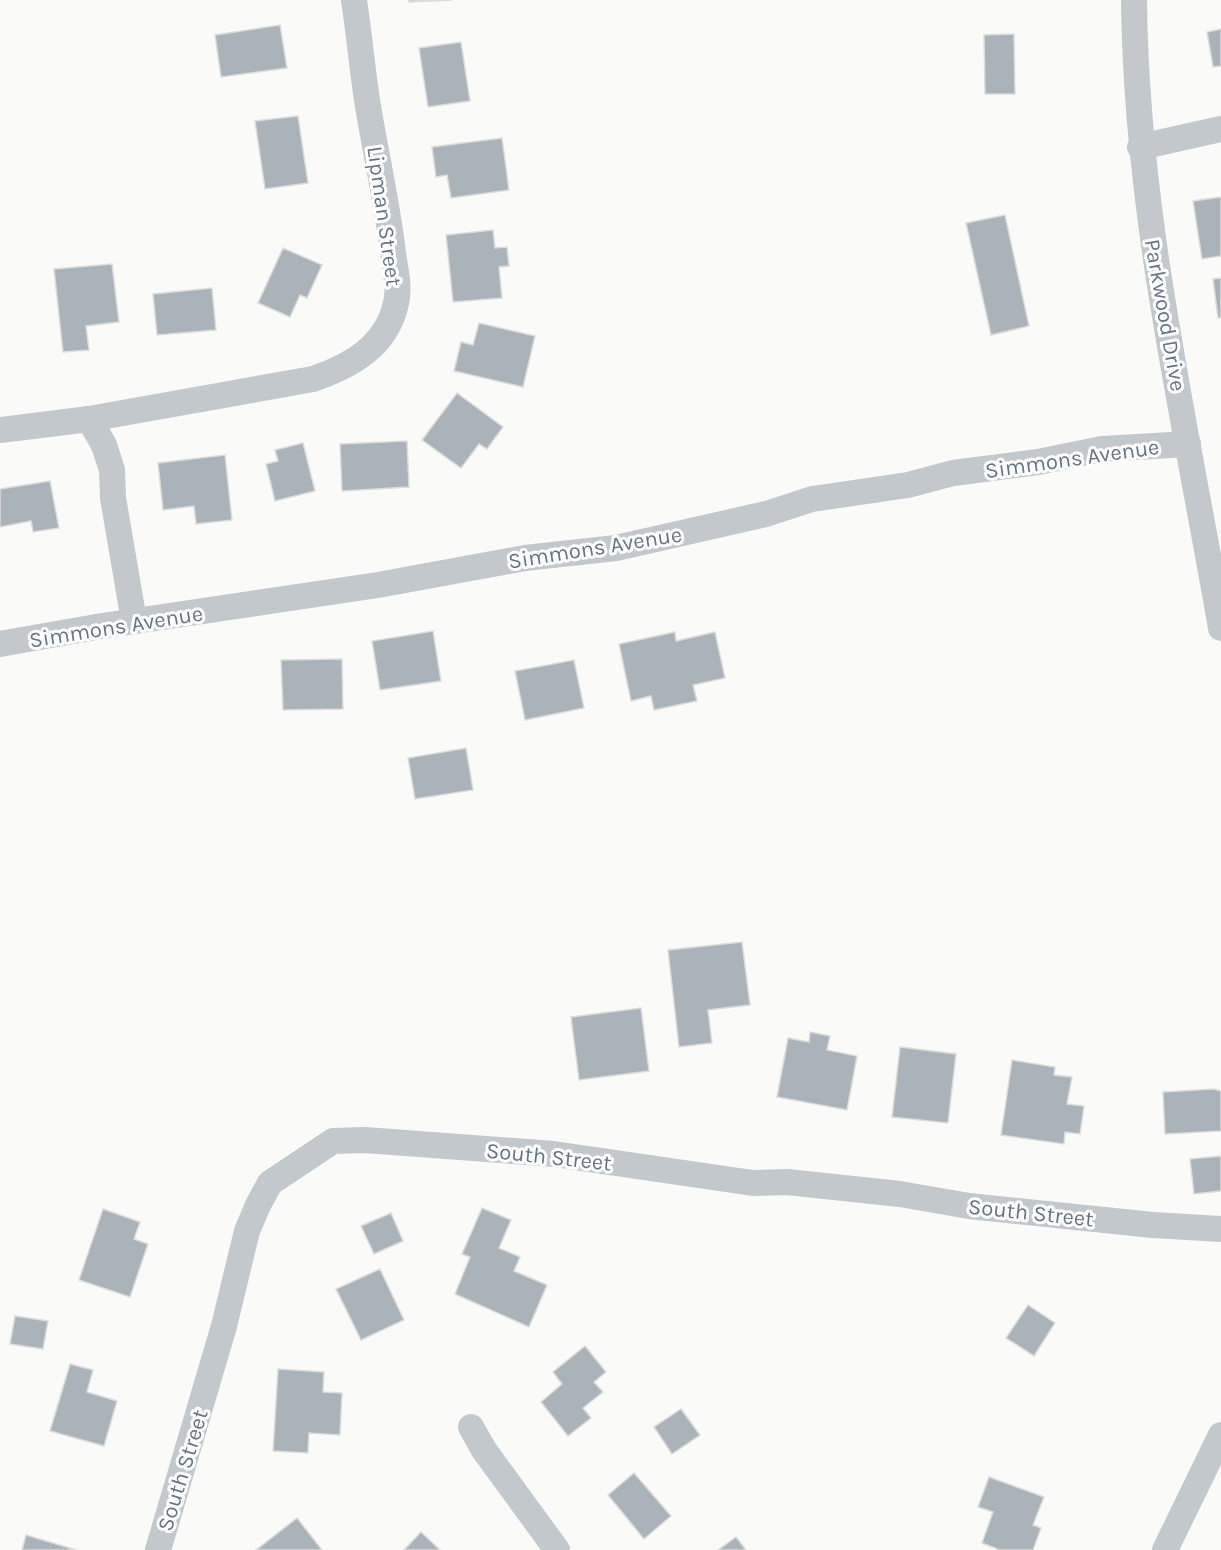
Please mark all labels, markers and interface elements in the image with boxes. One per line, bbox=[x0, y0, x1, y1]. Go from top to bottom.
street label: Lipman Street bbox=[361, 144, 407, 288]
street label: Parkwood Drive bbox=[1139, 237, 1191, 393]
street label: Simmons Avenue bbox=[983, 434, 1161, 484]
street label: Simmons Avenue bbox=[506, 521, 684, 575]
street label: Simmons Avenue bbox=[27, 600, 205, 654]
street label: South Street bbox=[485, 1137, 613, 1176]
street label: South Street bbox=[967, 1193, 1095, 1232]
street label: South Street bbox=[152, 1406, 214, 1534]

